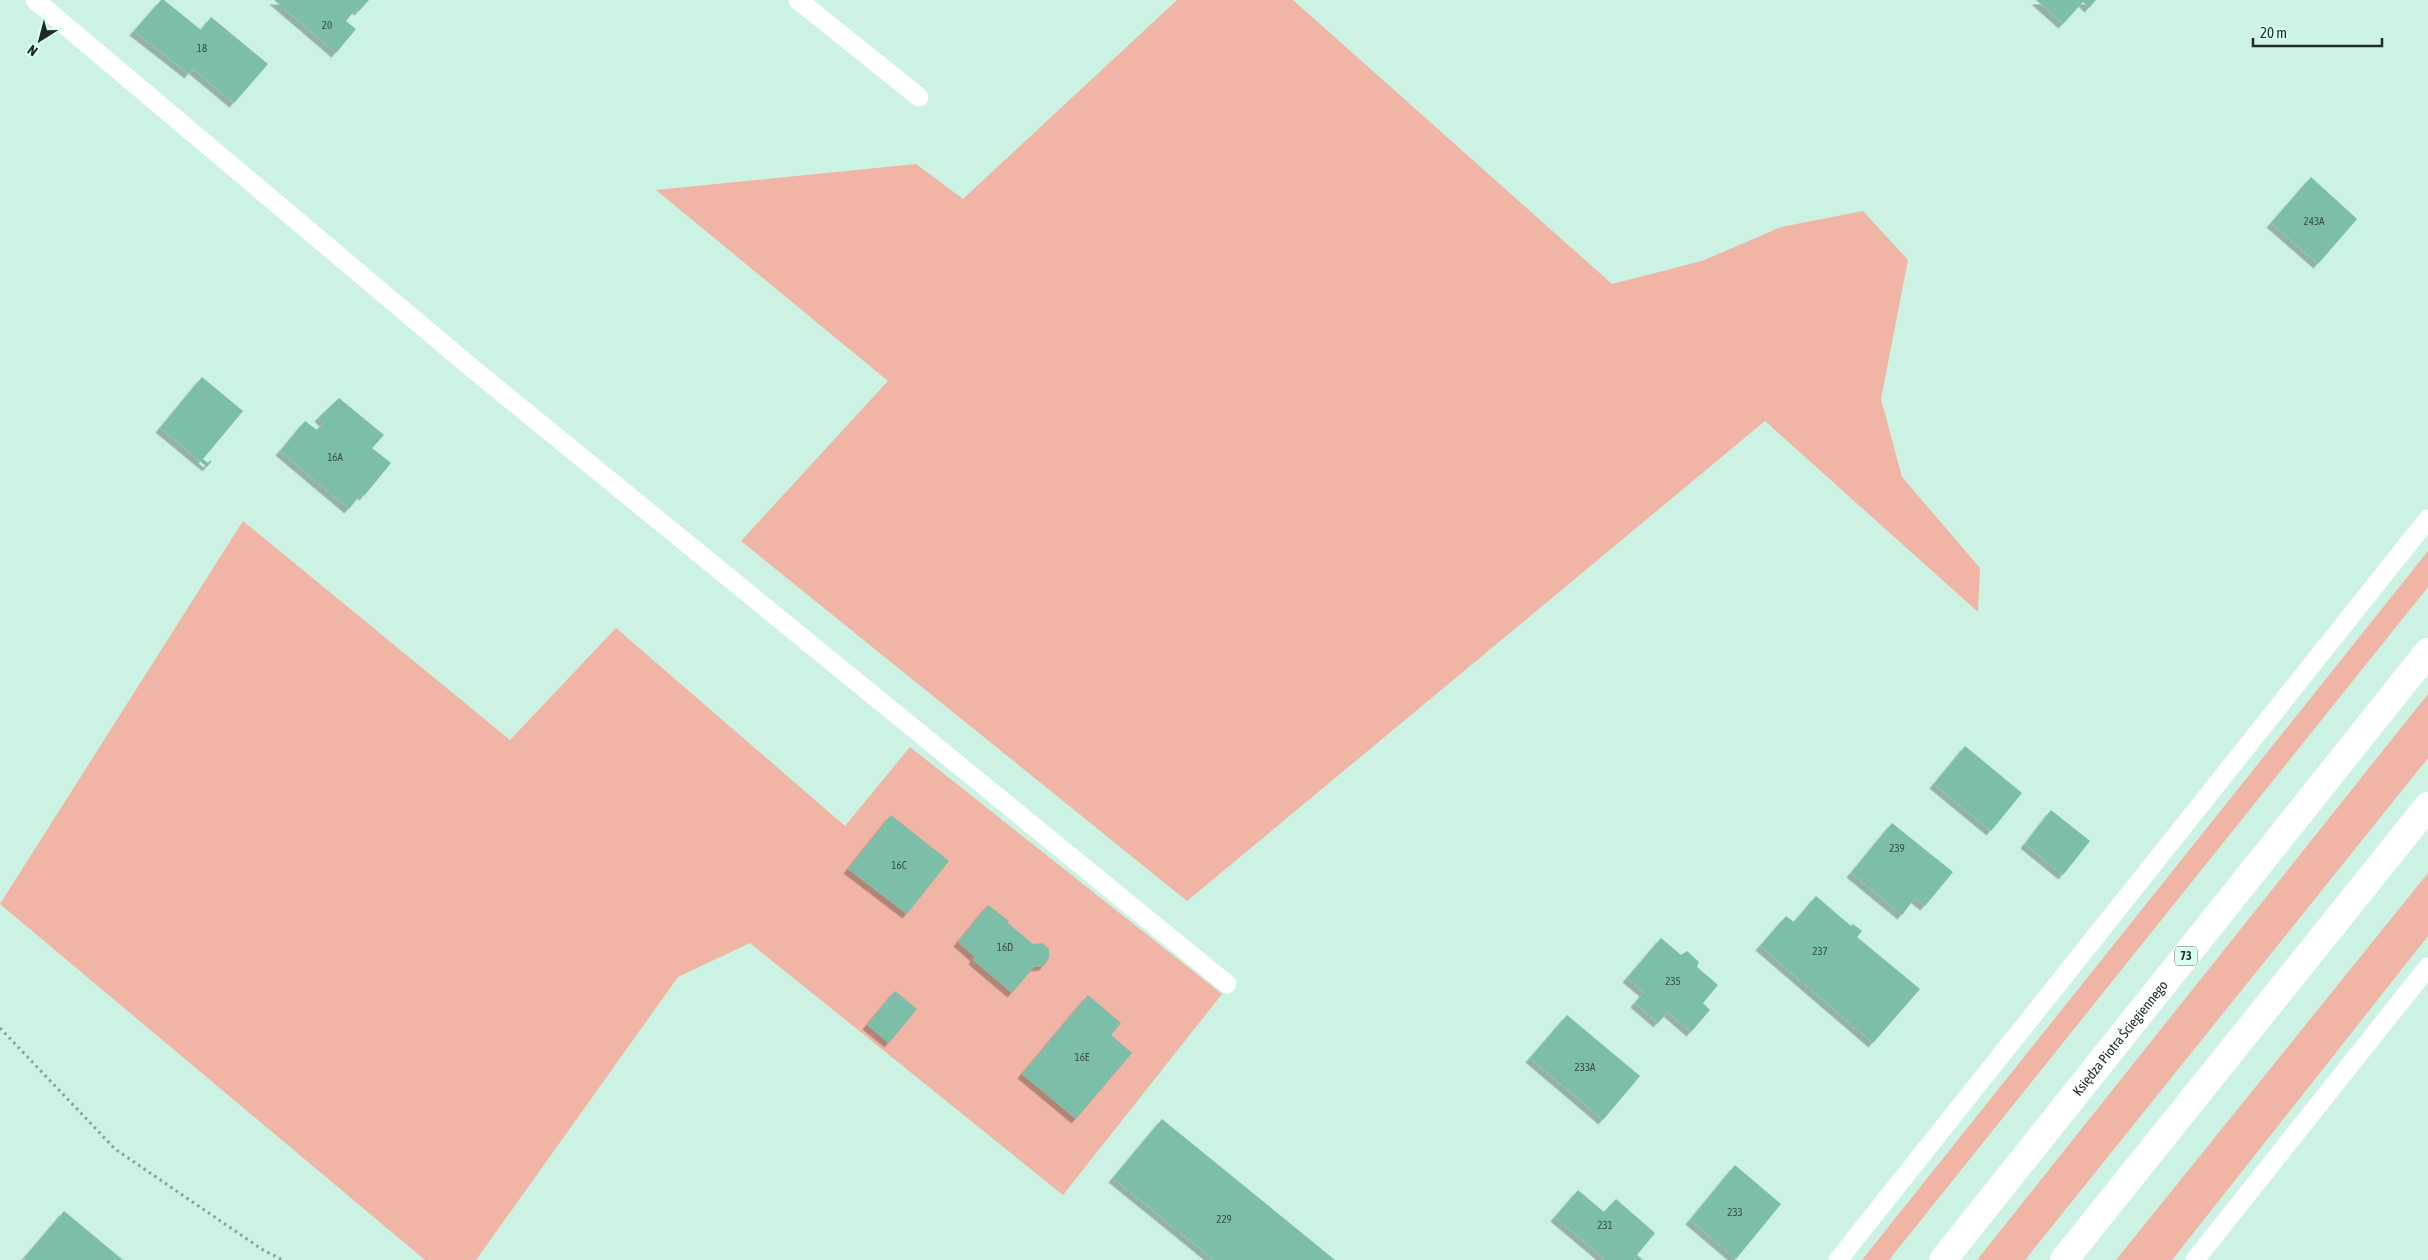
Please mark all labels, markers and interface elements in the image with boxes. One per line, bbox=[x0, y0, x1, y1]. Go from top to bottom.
north arrow bbox=[15, 15, 65, 65]
scale bar bbox=[2253, 15, 2382, 47]
house number: 20 bbox=[322, 19, 332, 31]
text: 20 m bbox=[2260, 24, 2287, 41]
text: N bbox=[24, 42, 40, 59]
house number: 18 bbox=[197, 42, 207, 54]
house number: 243A bbox=[2304, 215, 2325, 227]
house number: 16A bbox=[327, 451, 343, 463]
house number: 239 bbox=[1889, 842, 1905, 854]
house number: 16C bbox=[891, 859, 907, 871]
house number: 16D bbox=[997, 941, 1013, 953]
house number: 237 bbox=[1812, 945, 1828, 957]
road number: 73 bbox=[2175, 946, 2197, 966]
house number: 235 bbox=[1665, 975, 1681, 987]
street label: Księdza Piotra Ściegiennego bbox=[2069, 977, 2171, 1099]
house number: 16E bbox=[1074, 1051, 1090, 1063]
house number: 233A bbox=[1575, 1061, 1596, 1073]
house number: 233 bbox=[1727, 1206, 1743, 1218]
house number: 229 bbox=[1216, 1213, 1232, 1225]
house number: 231 bbox=[1597, 1219, 1613, 1231]

